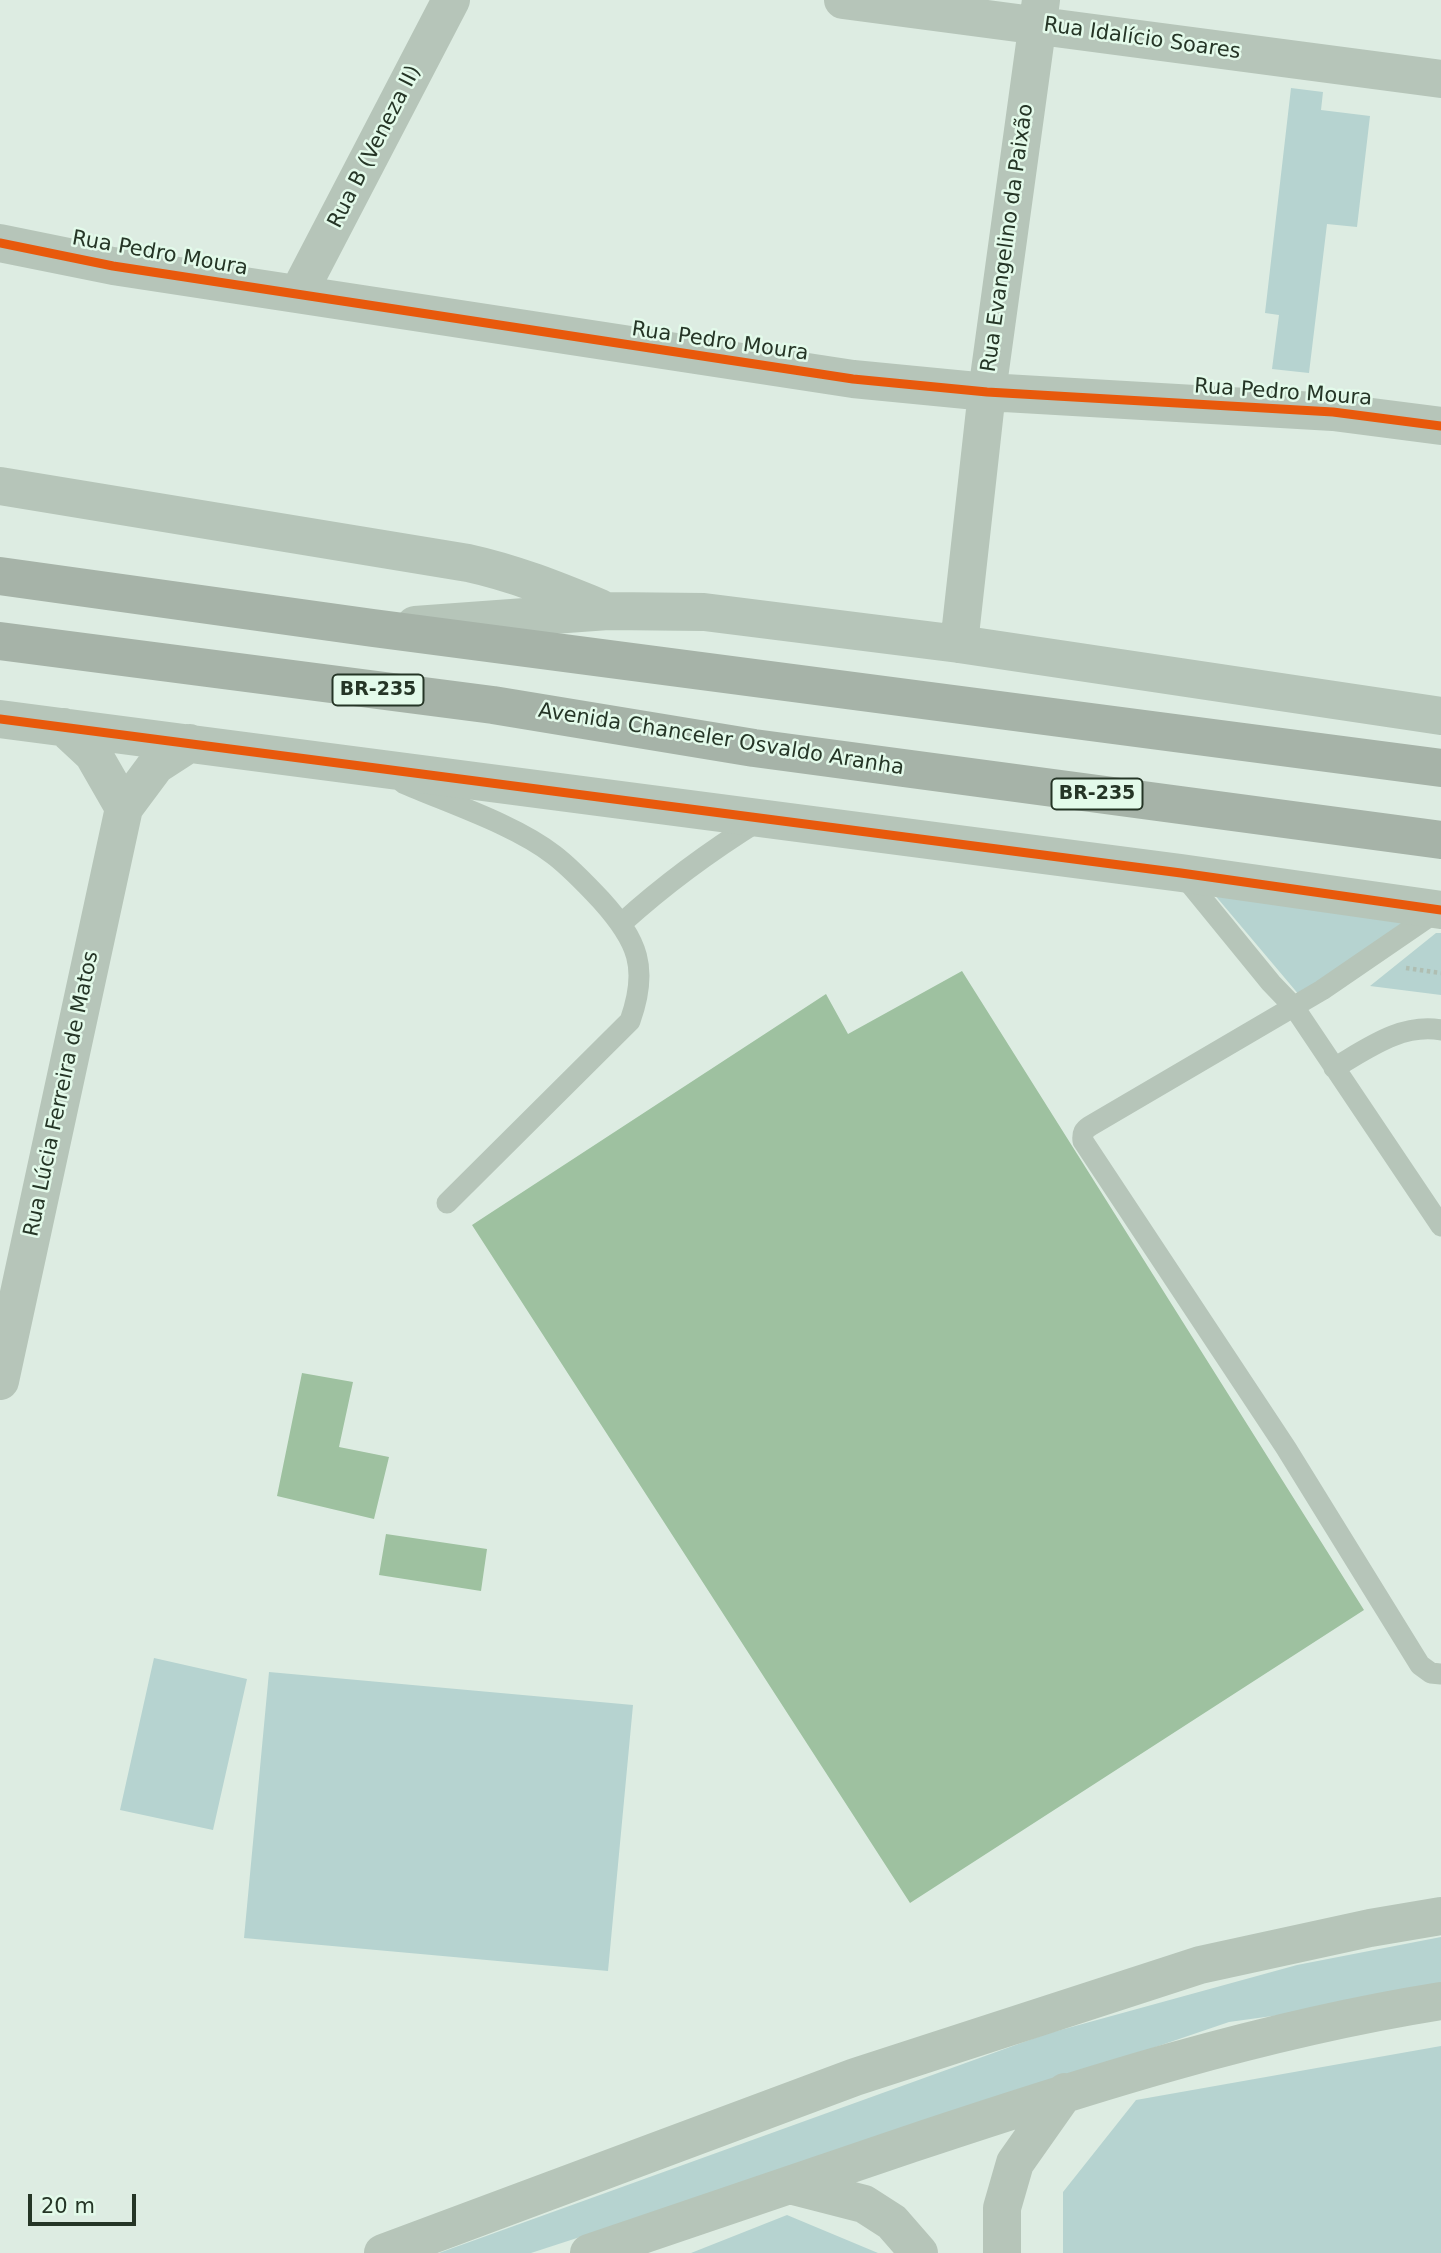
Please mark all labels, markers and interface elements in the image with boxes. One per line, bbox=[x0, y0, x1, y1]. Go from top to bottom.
street label: Rua Idalício Soares bbox=[1042, 13, 1242, 65]
street label: Rua B (Veneza II) bbox=[323, 62, 427, 232]
street label: Rua Evangelino da Paixão bbox=[977, 102, 1039, 374]
street label: Rua Pedro Moura bbox=[70, 226, 250, 282]
street label: Rua Pedro Moura bbox=[630, 317, 810, 367]
street label: Rua Pedro Moura bbox=[1193, 374, 1373, 412]
road number: BR-235 bbox=[332, 674, 424, 706]
street label: Avenida Chanceler Osvaldo Aranha bbox=[536, 699, 906, 781]
road number: BR-235 bbox=[1052, 778, 1142, 810]
street label: Rua Lúcia Ferreira de Matos bbox=[19, 949, 105, 1239]
scale bar bbox=[32, 2180, 140, 2224]
text: 20 m bbox=[41, 2194, 95, 2218]

